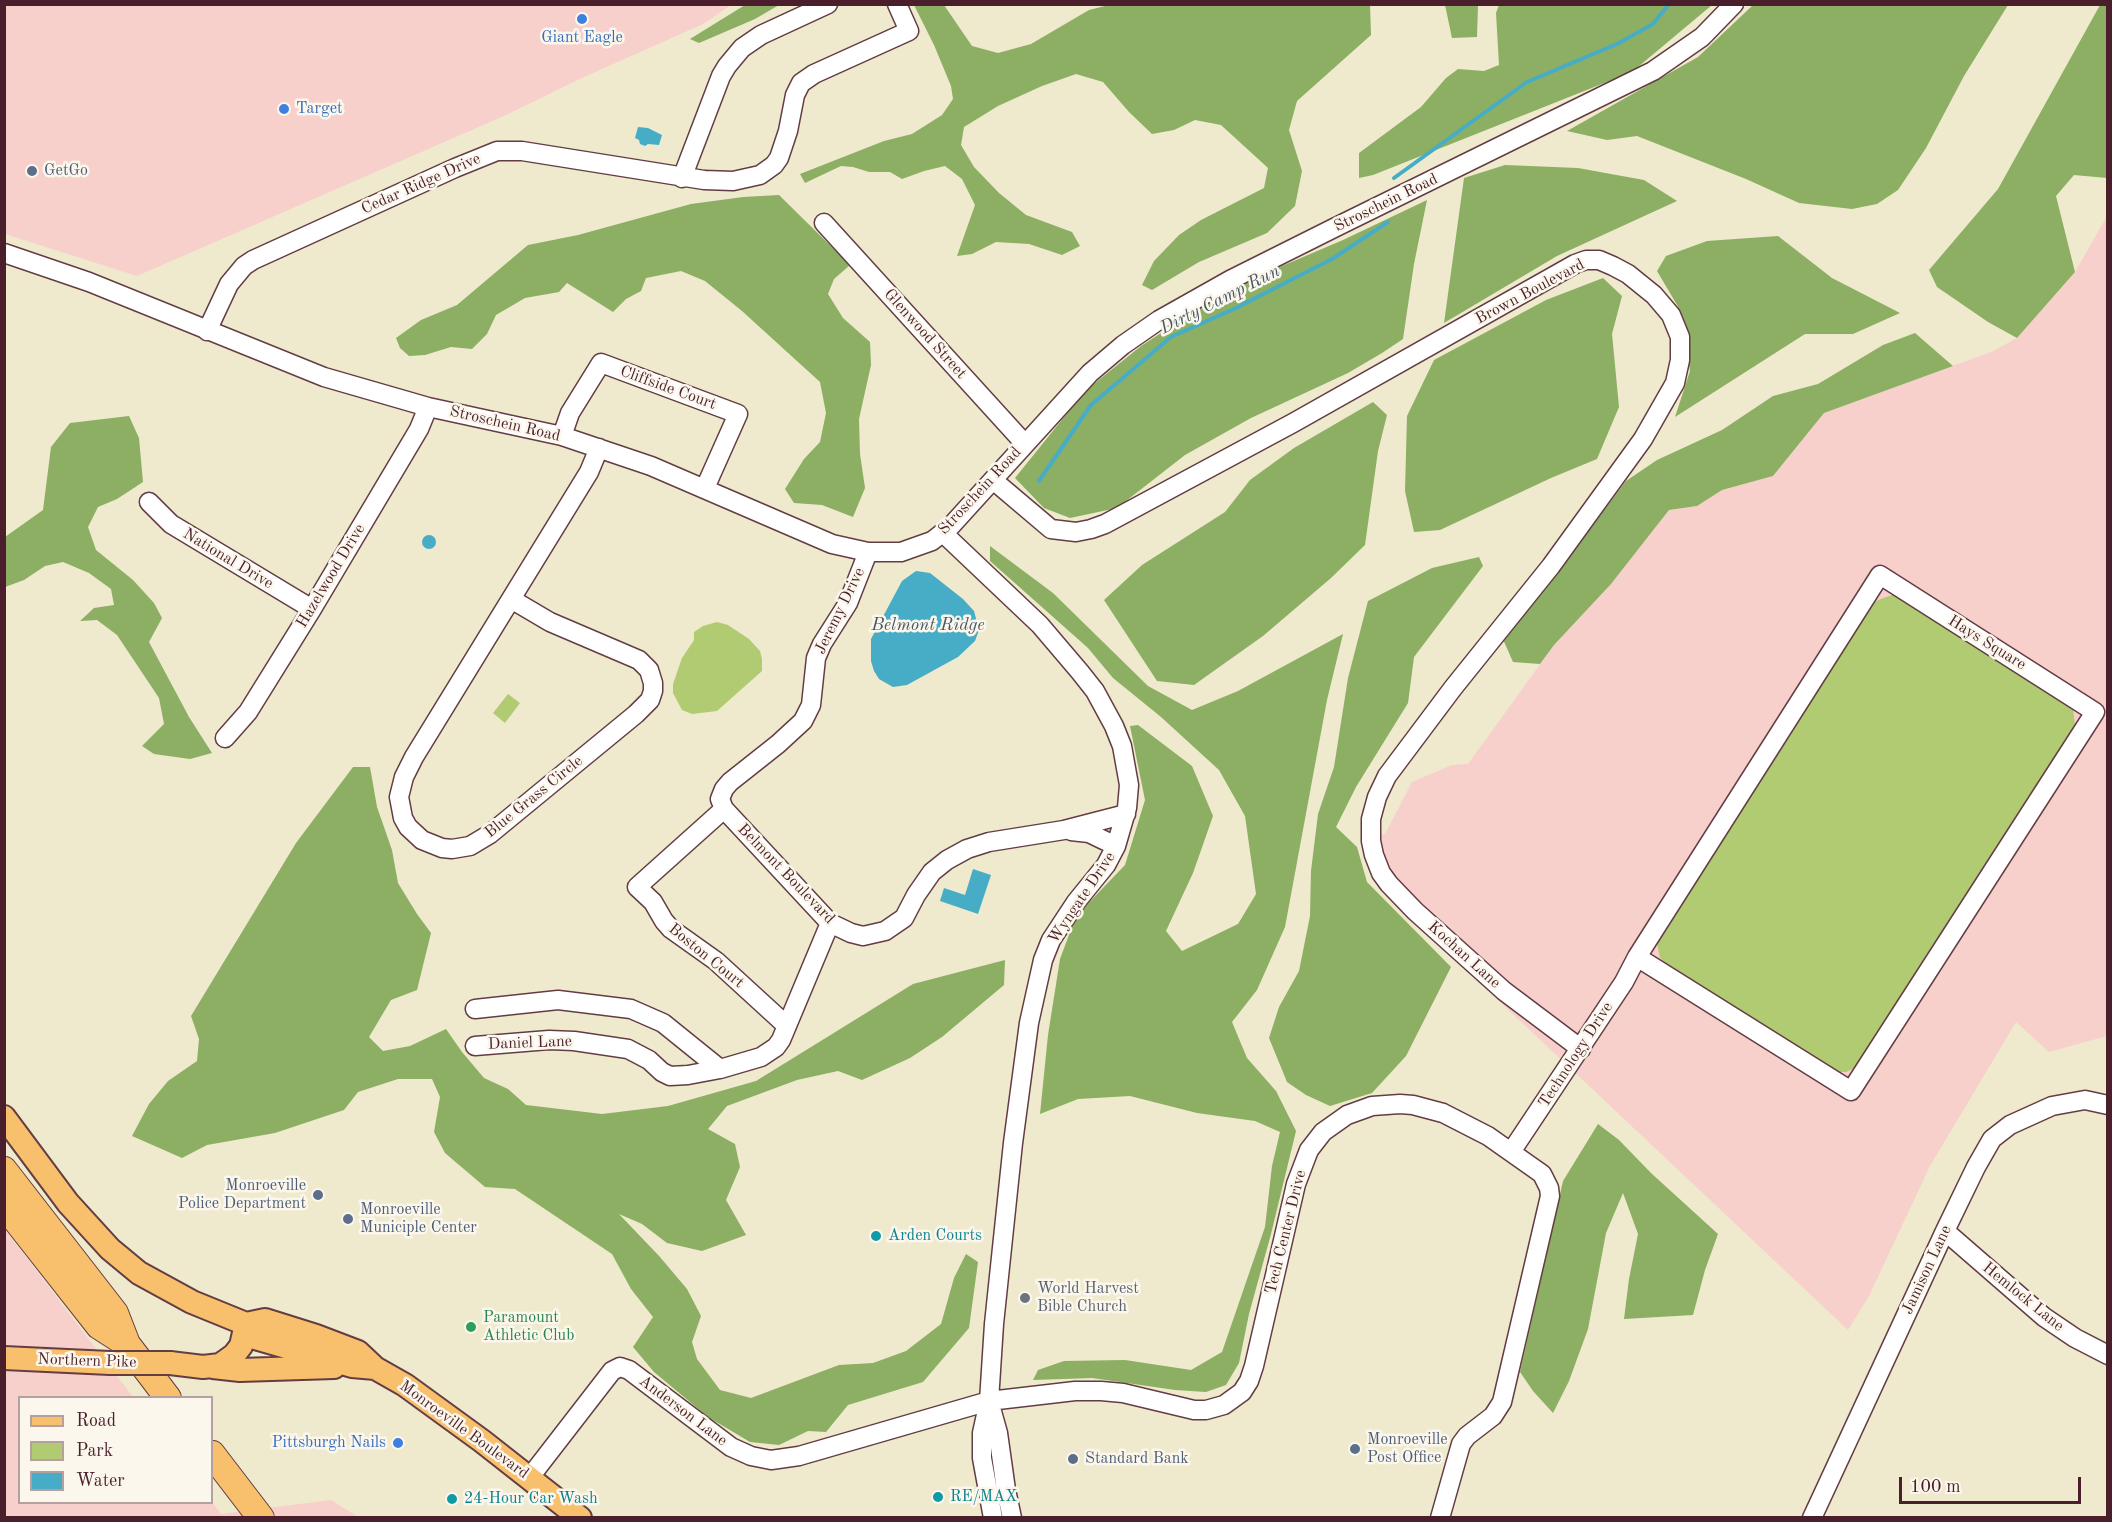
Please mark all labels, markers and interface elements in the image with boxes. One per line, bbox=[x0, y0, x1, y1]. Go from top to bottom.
marker: Giant Eagle bbox=[575, 12, 589, 26]
place label: Giant Eagle bbox=[541, 28, 623, 48]
place label: Target bbox=[296, 99, 343, 119]
marker: Target bbox=[277, 102, 291, 116]
street label: Cedar Ridge Drive bbox=[358, 149, 484, 219]
place label: GetGo bbox=[44, 161, 88, 181]
marker: GetGo bbox=[25, 164, 39, 178]
street label: Stroschein Road bbox=[1331, 170, 1441, 236]
street label: Brown Boulevard bbox=[1472, 255, 1588, 329]
water label: Dirty Camp Run bbox=[1156, 260, 1284, 340]
street label: Glenwood Street bbox=[880, 285, 970, 383]
street label: Cliffside Court bbox=[617, 362, 719, 414]
street label: Stroschein Road bbox=[448, 402, 562, 446]
street label: Stroschein Road bbox=[934, 443, 1026, 539]
street label: Hazelwood Drive bbox=[292, 520, 370, 632]
street label: National Drive bbox=[179, 525, 277, 593]
street label: Jeremy Drive bbox=[811, 565, 869, 657]
street label: Hays Square bbox=[1944, 611, 2030, 675]
water label: Belmont Ridge bbox=[871, 614, 985, 636]
street label: Blue Grass Circle bbox=[481, 752, 587, 842]
street label: Belmont Boulevard bbox=[733, 820, 839, 928]
street label: Wyngate Drive bbox=[1044, 848, 1120, 948]
street label: Kochan Lane bbox=[1424, 917, 1504, 993]
street label: Boston Court bbox=[664, 920, 748, 992]
street label: Technology Drive bbox=[1535, 999, 1617, 1111]
street label: Daniel Lane bbox=[488, 1032, 572, 1054]
street label: Tech Center Drive bbox=[1261, 1168, 1311, 1296]
place label: Monroeville Police Department bbox=[178, 1176, 306, 1214]
marker: Monroeville Police Department bbox=[311, 1188, 325, 1202]
place label: Monroeville Municiple Center bbox=[360, 1200, 477, 1238]
marker: Monroeville Municiple Center bbox=[341, 1212, 355, 1226]
street label: Jamison Lane bbox=[1898, 1222, 1956, 1318]
place label: Arden Courts bbox=[888, 1226, 982, 1246]
marker: Arden Courts bbox=[869, 1229, 883, 1243]
street label: Hemlock Lane bbox=[1978, 1258, 2068, 1336]
place label: World Harvest Bible Church bbox=[1037, 1279, 1139, 1317]
marker: World Harvest Bible Church bbox=[1018, 1291, 1032, 1305]
place label: Paramount Athletic Club bbox=[483, 1308, 574, 1346]
marker: Paramount Athletic Club bbox=[464, 1320, 478, 1334]
street label: Northern Pike bbox=[37, 1350, 137, 1372]
street label: Anderson Lane bbox=[635, 1372, 731, 1450]
street label: Monroeville Boulevard bbox=[396, 1377, 532, 1483]
legend bbox=[18, 1396, 213, 1504]
text: Road bbox=[76, 1412, 116, 1430]
place label: Monroeville Post Office bbox=[1367, 1430, 1448, 1468]
place label: Pittsburgh Nails bbox=[272, 1433, 386, 1453]
marker: Pittsburgh Nails bbox=[391, 1436, 405, 1450]
text: Park bbox=[76, 1442, 113, 1460]
marker: Monroeville Post Office bbox=[1348, 1442, 1362, 1456]
place label: Standard Bank bbox=[1085, 1449, 1189, 1469]
marker: Standard Bank bbox=[1066, 1452, 1080, 1466]
scale bar bbox=[1902, 1465, 2084, 1503]
text: Water bbox=[76, 1472, 125, 1490]
text: 100 m bbox=[1910, 1478, 1961, 1496]
place label: RE/MAX bbox=[950, 1487, 1017, 1507]
place label: 24-Hour Car Wash bbox=[464, 1489, 598, 1509]
marker: RE/MAX bbox=[931, 1490, 945, 1504]
marker: 24-Hour Car Wash bbox=[445, 1492, 459, 1506]

